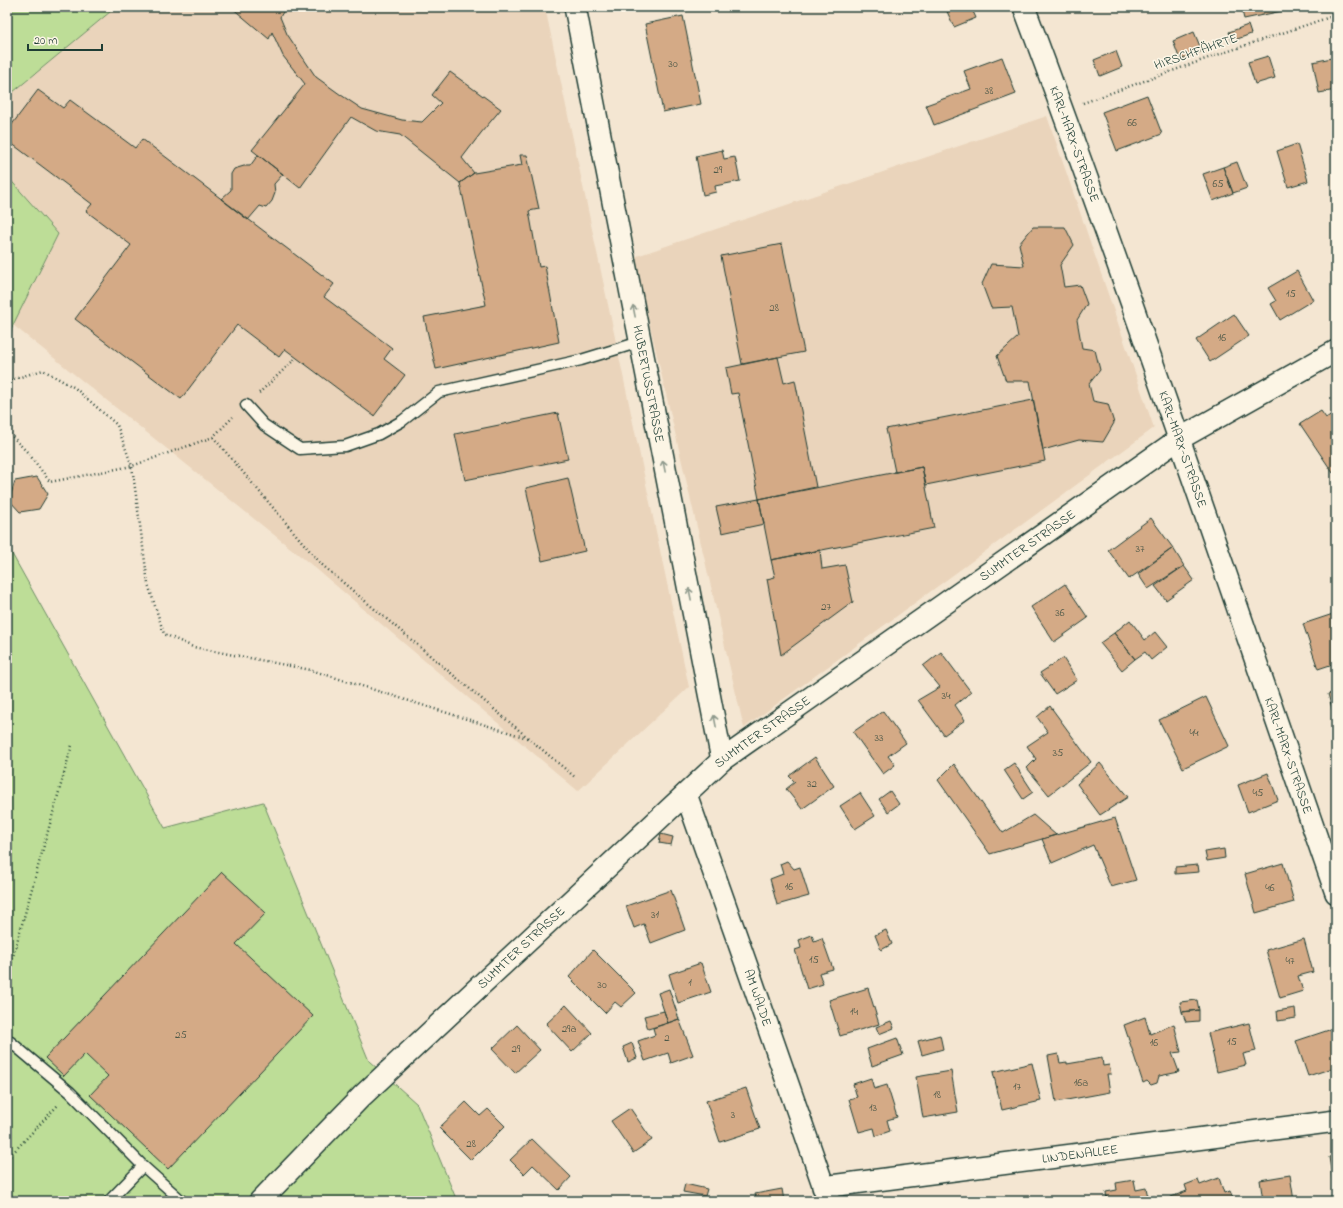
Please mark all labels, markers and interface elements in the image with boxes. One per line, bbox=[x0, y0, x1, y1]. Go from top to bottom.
scale bar bbox=[28, 26, 102, 52]
street label: HIRSCHFÄHRTE bbox=[1152, 29, 1240, 75]
text: 20 m bbox=[34, 32, 57, 50]
house number: 30 bbox=[668, 56, 678, 72]
house number: 38 bbox=[985, 83, 993, 99]
street label: KARL-MARX-STRASSE bbox=[1045, 83, 1104, 205]
house number: 66 bbox=[1127, 115, 1137, 131]
house number: 29 bbox=[714, 162, 723, 178]
house number: 65 bbox=[1212, 176, 1224, 192]
house number: 15 bbox=[1286, 286, 1296, 302]
house number: 28 bbox=[769, 300, 779, 316]
one-way arrow bbox=[630, 305, 638, 318]
street label: HUBERTUSSTRASSE bbox=[628, 324, 669, 444]
house number: 16 bbox=[1218, 330, 1226, 346]
street label: KARL-MARX-STRASSE bbox=[1154, 388, 1212, 510]
one-way arrow bbox=[660, 460, 668, 473]
street label: SUMMTER STRASSE bbox=[975, 505, 1079, 586]
house number: 37 bbox=[1135, 541, 1145, 557]
one-way arrow bbox=[685, 588, 693, 601]
house number: 27 bbox=[821, 599, 831, 615]
house number: 36 bbox=[1055, 605, 1065, 621]
house number: 34 bbox=[941, 688, 951, 704]
street label: SUMMTER STRASSE bbox=[710, 691, 814, 772]
street label: KARL-MARX-STRASSE bbox=[1260, 695, 1317, 817]
one-way arrow bbox=[710, 715, 718, 728]
house number: 44 bbox=[1189, 725, 1199, 741]
house number: 33 bbox=[874, 730, 884, 746]
house number: 35 bbox=[1053, 745, 1063, 761]
house number: 32 bbox=[807, 776, 818, 792]
house number: 45 bbox=[1253, 785, 1263, 801]
house number: 16 bbox=[785, 879, 793, 895]
house number: 46 bbox=[1265, 880, 1275, 896]
street label: SUMMTER STRASSE bbox=[473, 902, 569, 993]
house number: 31 bbox=[651, 907, 660, 923]
house number: 15 bbox=[809, 952, 819, 968]
house number: 47 bbox=[1285, 953, 1295, 969]
street label: AM WALDE bbox=[739, 966, 777, 1029]
house number: 1 bbox=[688, 975, 692, 991]
house number: 30 bbox=[597, 977, 607, 993]
house number: 14 bbox=[850, 1004, 858, 1020]
house number: 29a bbox=[562, 1021, 576, 1037]
house number: 25 bbox=[175, 1027, 187, 1043]
house number: 2 bbox=[664, 1030, 670, 1046]
house number: 15 bbox=[1227, 1034, 1237, 1050]
house number: 16 bbox=[1150, 1035, 1158, 1051]
house number: 29 bbox=[512, 1041, 521, 1057]
house number: 16a bbox=[1074, 1075, 1088, 1091]
house number: 17 bbox=[1013, 1079, 1021, 1095]
house number: 18 bbox=[933, 1087, 941, 1103]
house number: 13 bbox=[869, 1100, 877, 1116]
house number: 3 bbox=[731, 1107, 736, 1123]
house number: 28 bbox=[466, 1136, 476, 1152]
street label: LINDENALLEE bbox=[1041, 1140, 1119, 1168]

